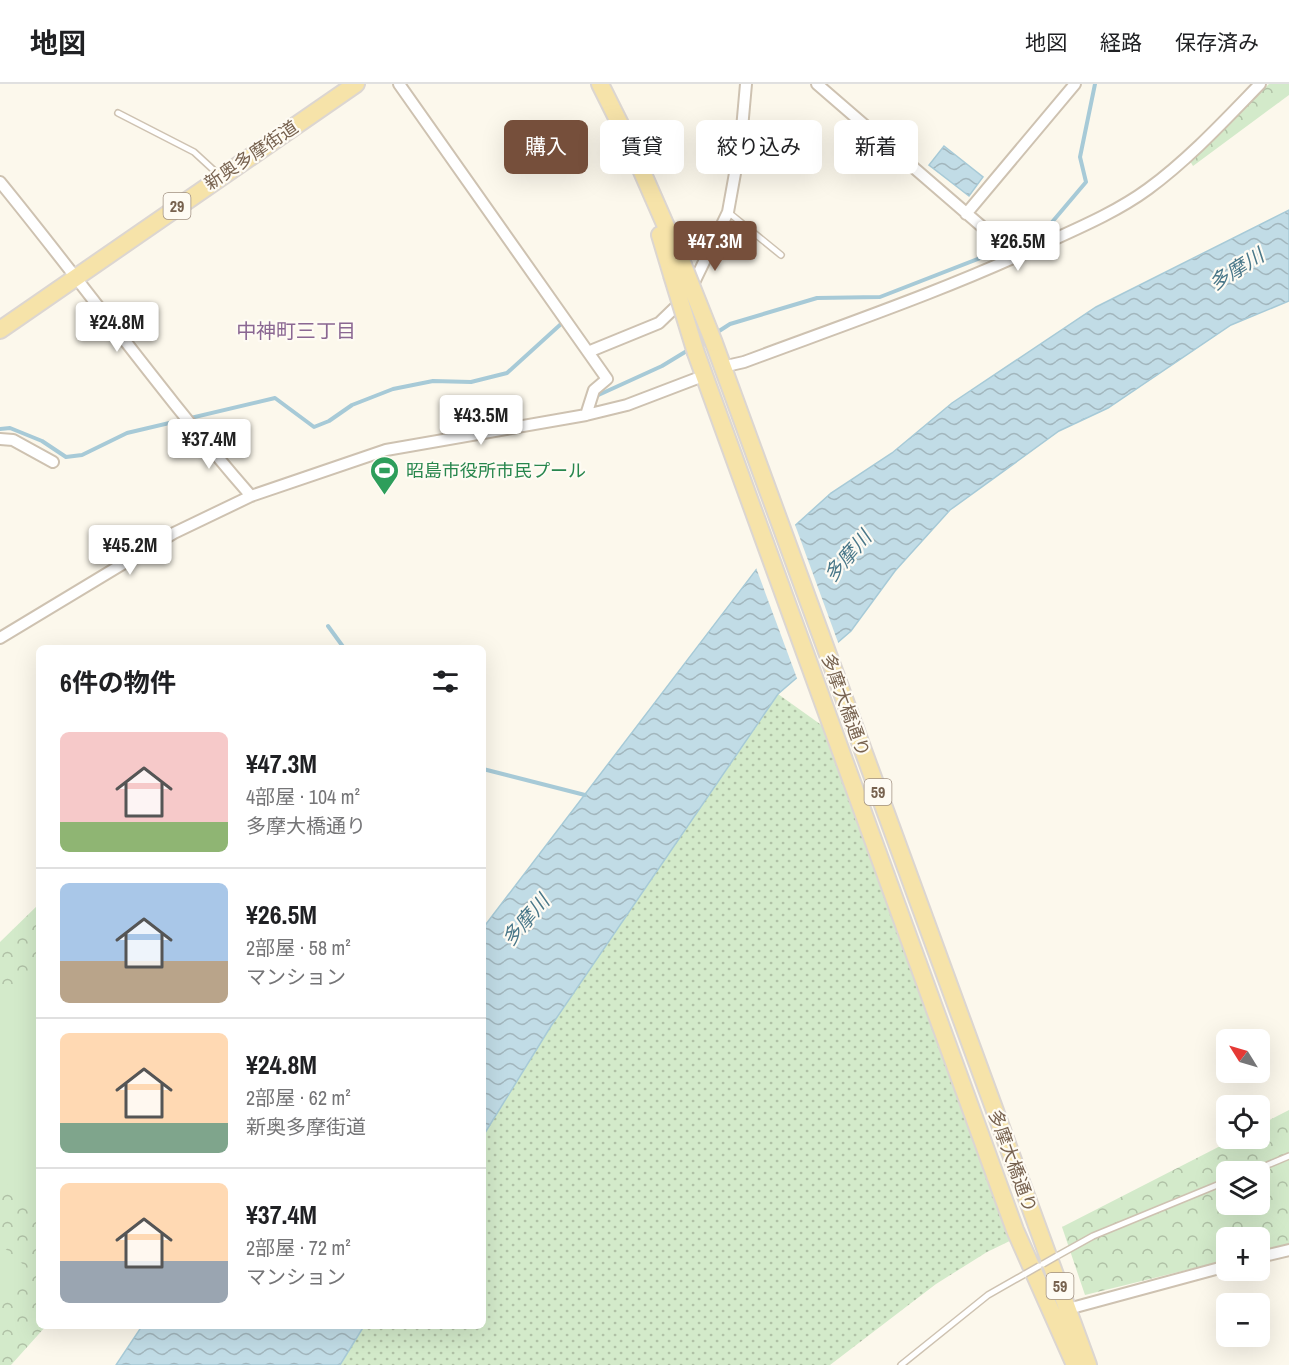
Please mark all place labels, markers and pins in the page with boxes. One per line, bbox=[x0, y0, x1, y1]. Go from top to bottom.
pin: ¥47.3M bbox=[666, 221, 764, 272]
pin: ¥26.5M bbox=[969, 221, 1067, 272]
pin: ¥24.8M bbox=[68, 302, 166, 353]
pin: ¥43.5M bbox=[432, 395, 530, 446]
pin: ¥37.4M bbox=[160, 419, 258, 470]
sports icon: 昭島市役所市民プール bbox=[369, 454, 401, 496]
place label: 昭島市役所市民プール bbox=[406, 458, 586, 483]
pin: ¥45.2M bbox=[81, 525, 179, 576]

